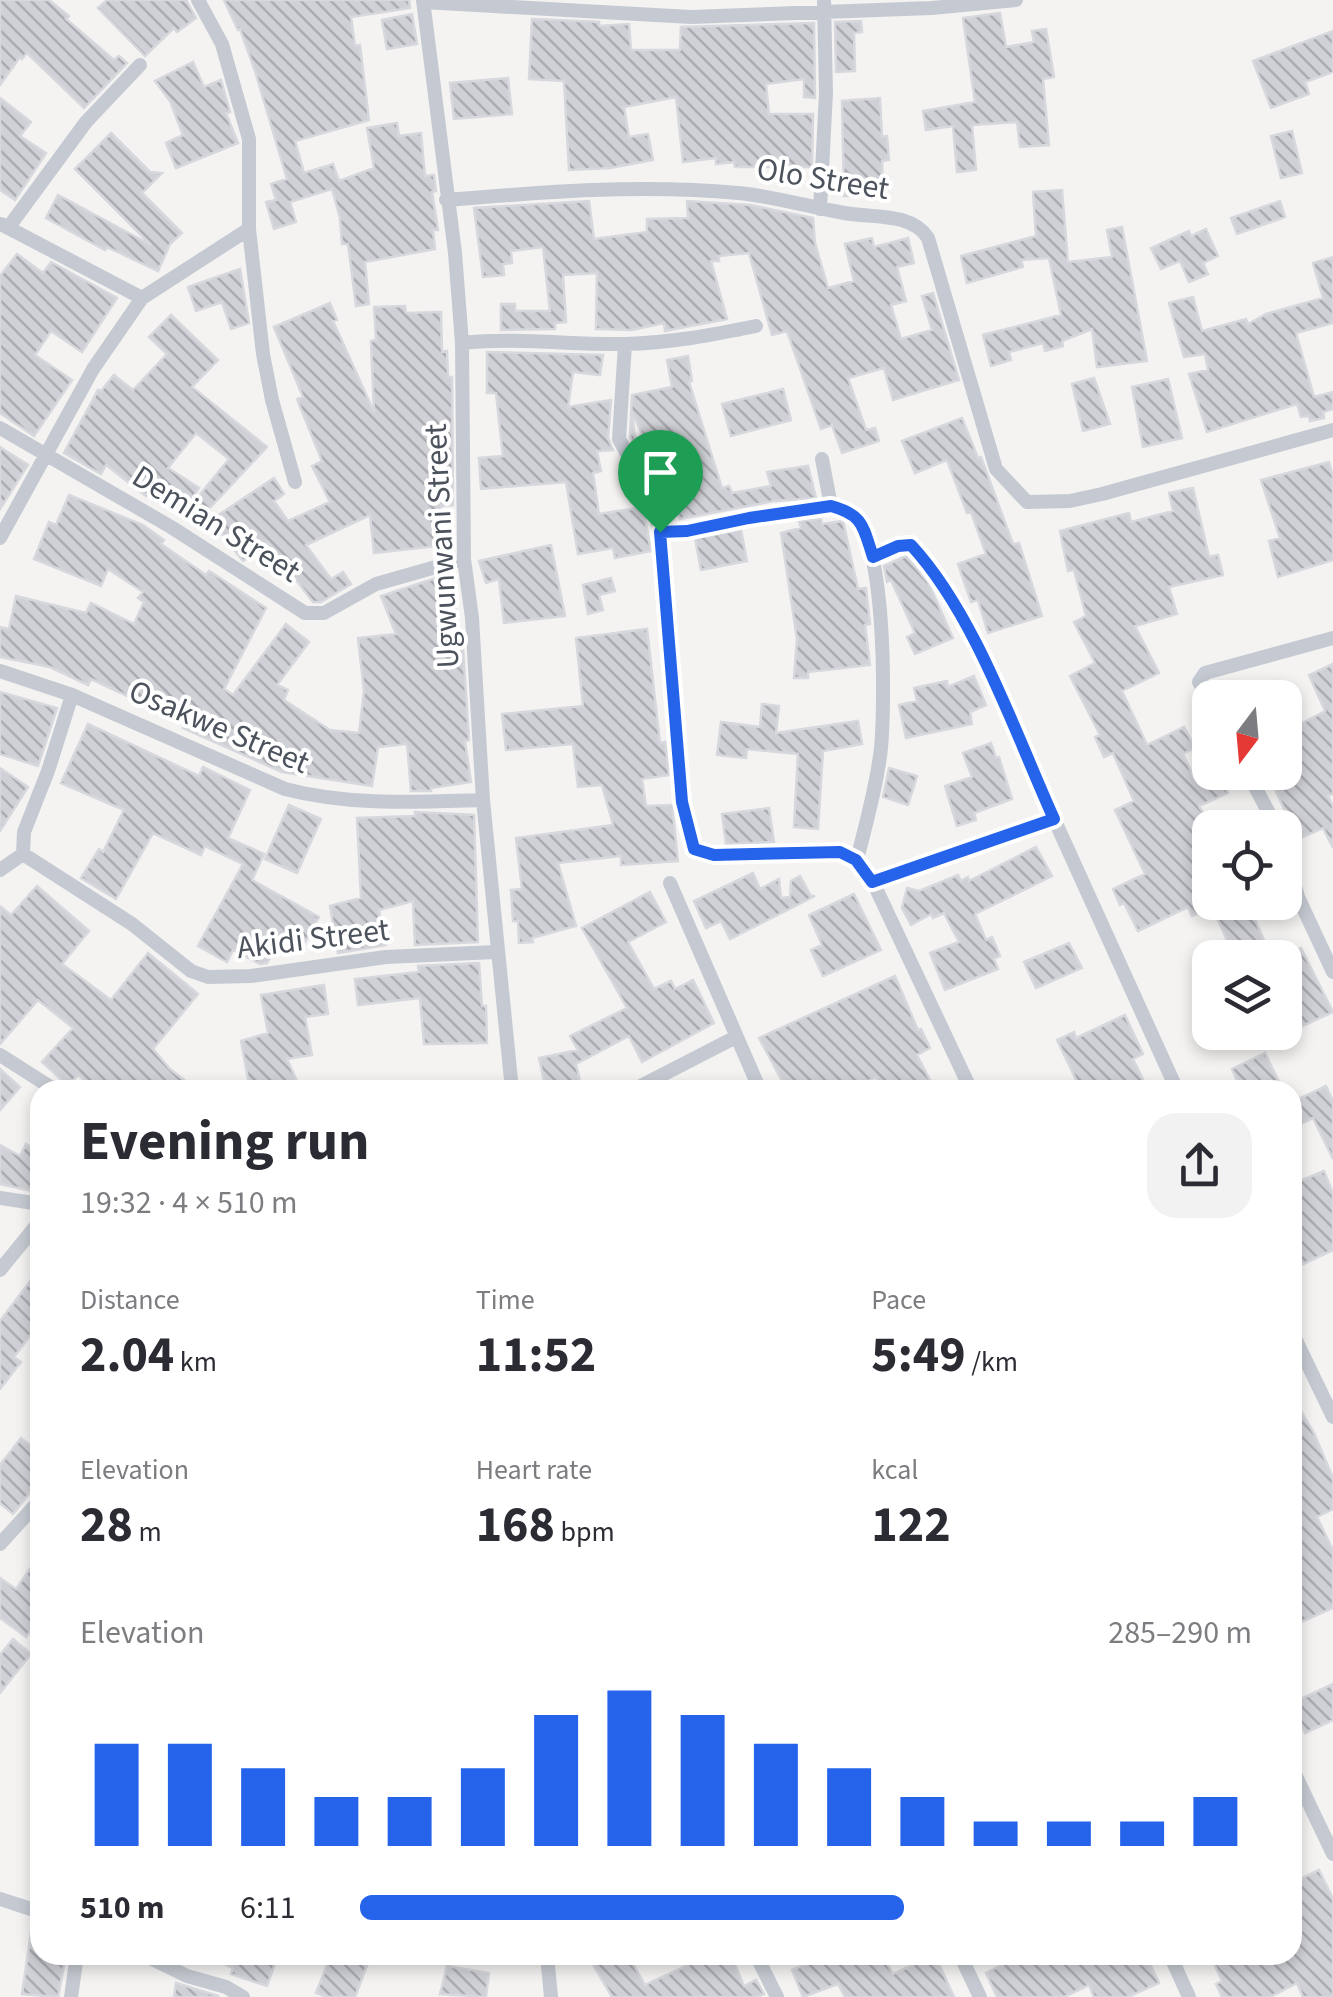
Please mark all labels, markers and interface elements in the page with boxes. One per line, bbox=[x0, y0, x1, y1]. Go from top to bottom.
street label: Olo Street bbox=[754, 146, 893, 212]
street label: Ugwunwani Street bbox=[413, 422, 471, 670]
pin bbox=[618, 430, 703, 533]
icon: arrive bbox=[633, 445, 688, 500]
street label: Demian Street bbox=[123, 454, 309, 594]
street label: Osakwe Street bbox=[122, 668, 316, 786]
north arrow bbox=[1192, 680, 1302, 790]
map controls bbox=[1192, 680, 1302, 1050]
button: locate bbox=[1192, 810, 1302, 920]
street label: Akidi Street bbox=[234, 907, 392, 971]
button: layers bbox=[1192, 940, 1302, 1050]
text: Evening run bbox=[80, 1103, 369, 1181]
button: share bbox=[1147, 1113, 1252, 1218]
text: 19:32 · 4 × 510 m bbox=[80, 1180, 298, 1226]
text: Distance bbox=[80, 1280, 180, 1320]
text: Time bbox=[476, 1280, 535, 1320]
text: Pace bbox=[871, 1280, 926, 1320]
text: 2.04 bbox=[80, 1320, 174, 1391]
text: 11:52 bbox=[476, 1320, 596, 1391]
text: 5:49 bbox=[871, 1320, 966, 1391]
text: km bbox=[174, 1342, 217, 1382]
text: /km bbox=[966, 1342, 1018, 1382]
text: Elevation bbox=[80, 1450, 189, 1490]
text: Heart rate bbox=[476, 1450, 592, 1490]
text: kcal bbox=[871, 1450, 918, 1490]
text: 28 bbox=[80, 1490, 133, 1561]
text: 168 bbox=[476, 1490, 555, 1561]
text: 122 bbox=[871, 1490, 951, 1561]
text: m bbox=[133, 1512, 162, 1552]
text: bpm bbox=[555, 1512, 615, 1552]
text: Elevation bbox=[80, 1610, 205, 1656]
text: 285–290 m bbox=[1108, 1610, 1252, 1656]
text: 510 m bbox=[80, 1885, 165, 1931]
text: 6:11 bbox=[240, 1885, 296, 1931]

